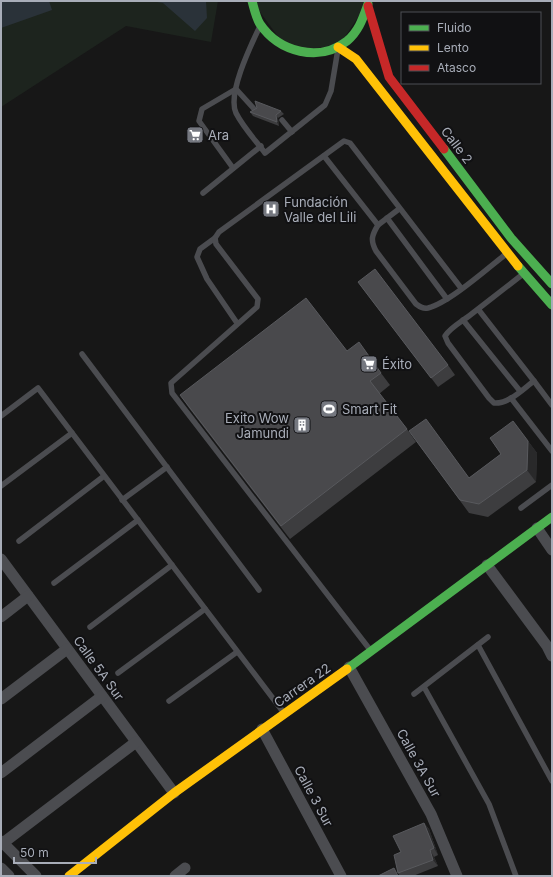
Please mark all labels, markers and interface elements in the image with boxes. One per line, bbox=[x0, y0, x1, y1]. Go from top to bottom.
legend bbox=[401, 12, 541, 84]
text: Fluido bbox=[437, 20, 472, 35]
text: Lento bbox=[437, 40, 469, 55]
text: Atasco bbox=[437, 60, 476, 75]
street label: Calle 2 bbox=[438, 123, 476, 167]
supermarket icon: Ara bbox=[185, 125, 205, 145]
place label: Ara bbox=[208, 127, 229, 143]
place label: Fundación Valle del Lili bbox=[284, 194, 356, 225]
hospital icon: Fundación Valle del Lili bbox=[261, 199, 281, 219]
supermarket icon: Éxito bbox=[359, 354, 379, 374]
place label: Éxito bbox=[382, 356, 412, 372]
sports icon: Smart Fit bbox=[319, 399, 339, 419]
place label: Smart Fit bbox=[342, 401, 397, 417]
place label: Exito Wow Jamundi bbox=[225, 410, 289, 441]
building icon: Exito Wow Jamundi bbox=[292, 415, 312, 435]
street label: Calle 5A Sur bbox=[70, 633, 128, 703]
street label: Carrera 22 bbox=[270, 660, 334, 710]
street label: Calle 3A Sur bbox=[394, 726, 444, 800]
street label: Calle 3 Sur bbox=[291, 763, 337, 829]
scale bar bbox=[14, 839, 96, 865]
text: 50 m bbox=[20, 845, 49, 860]

